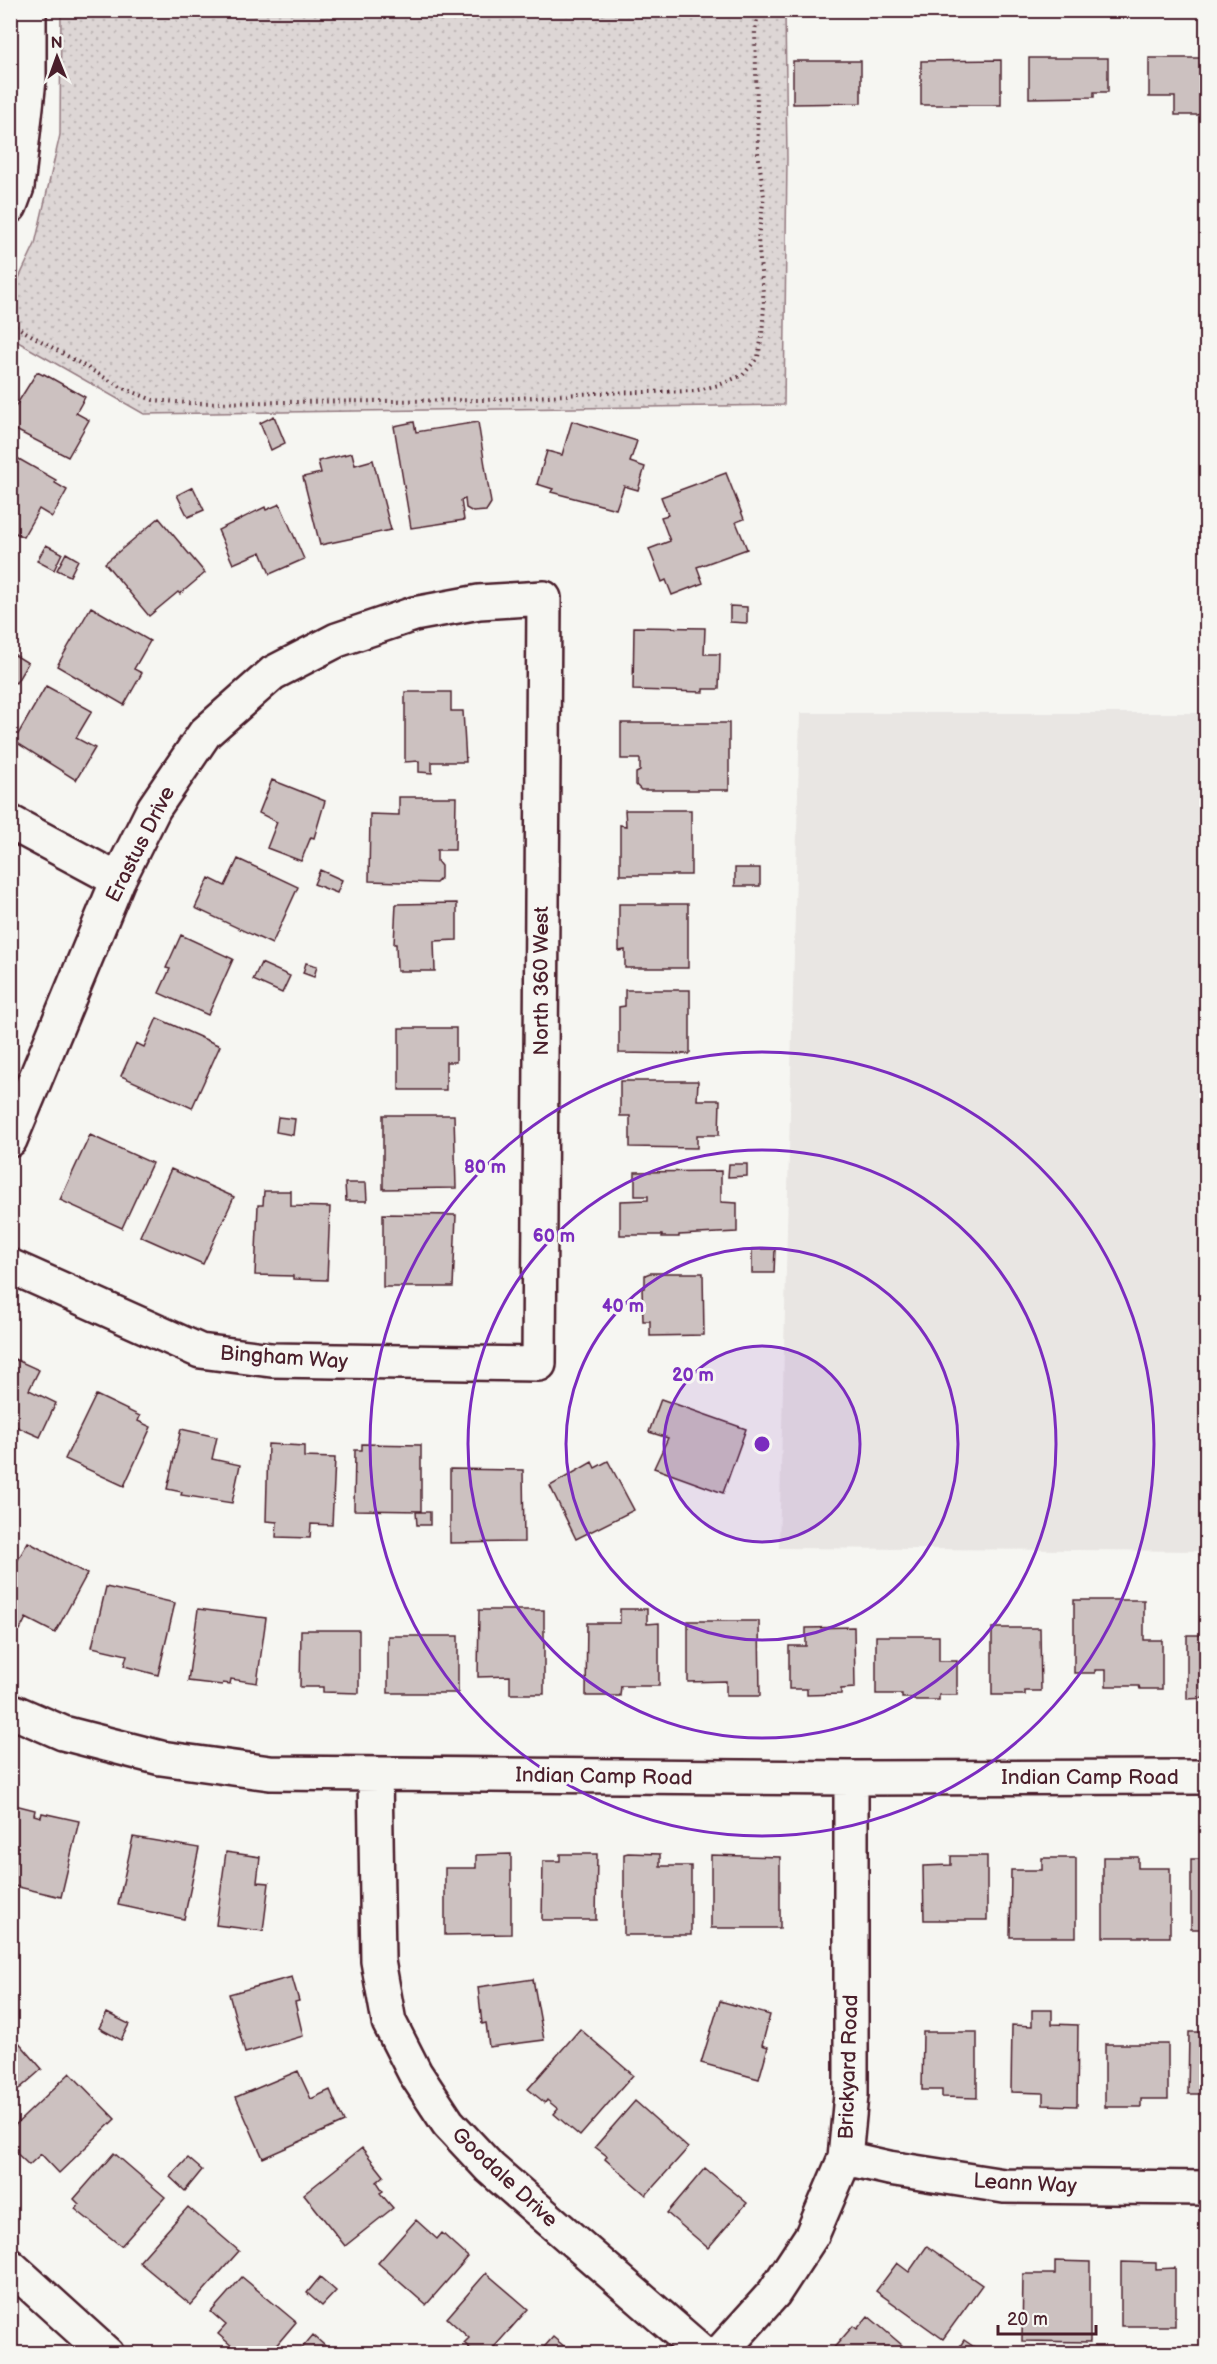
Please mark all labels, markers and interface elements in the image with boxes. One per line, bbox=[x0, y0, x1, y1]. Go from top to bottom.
north arrow bbox=[27, 27, 87, 87]
text: N bbox=[51, 34, 63, 53]
street label: Erastus Drive bbox=[101, 782, 180, 906]
street label: North 360 West bbox=[529, 906, 554, 1056]
text: 80 m bbox=[464, 1157, 506, 1178]
text: 60 m bbox=[533, 1226, 575, 1247]
text: 40 m bbox=[602, 1296, 644, 1317]
street label: Bingham Way bbox=[219, 1341, 349, 1374]
text: 20 m bbox=[672, 1365, 714, 1386]
centre of rings bbox=[752, 1434, 772, 1454]
street label: Indian Camp Road bbox=[515, 1762, 693, 1791]
street label: Indian Camp Road bbox=[1001, 1765, 1179, 1790]
street label: Brickyard Road bbox=[833, 1994, 864, 2140]
street label: Goodale Drive bbox=[447, 2122, 563, 2233]
street label: Leann Way bbox=[973, 2168, 1078, 2199]
scale bar bbox=[998, 2298, 1096, 2336]
text: 20 m bbox=[1007, 2309, 1048, 2330]

